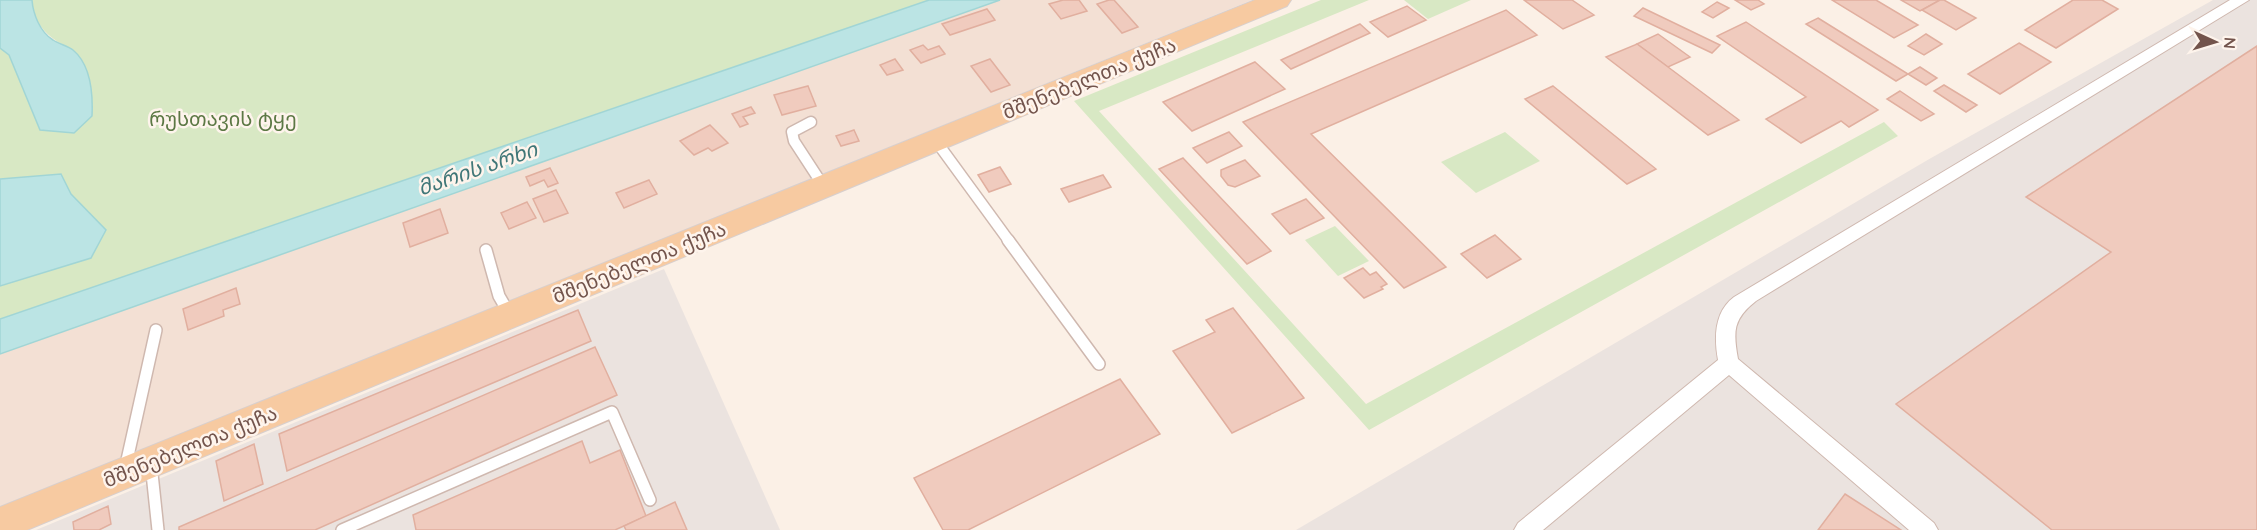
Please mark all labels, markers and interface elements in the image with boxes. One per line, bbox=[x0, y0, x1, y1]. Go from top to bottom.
north arrow bbox=[2185, 12, 2245, 72]
street label: მშენებელთა ქუჩა bbox=[998, 32, 1180, 125]
text: N bbox=[2220, 36, 2240, 50]
park label: რუსთავის ტყე bbox=[149, 106, 297, 131]
water label: მარის არხი bbox=[414, 135, 541, 201]
street label: მშენებელთა ქუჩა bbox=[548, 216, 730, 309]
street label: მშენებელთა ქუჩა bbox=[99, 400, 281, 493]

